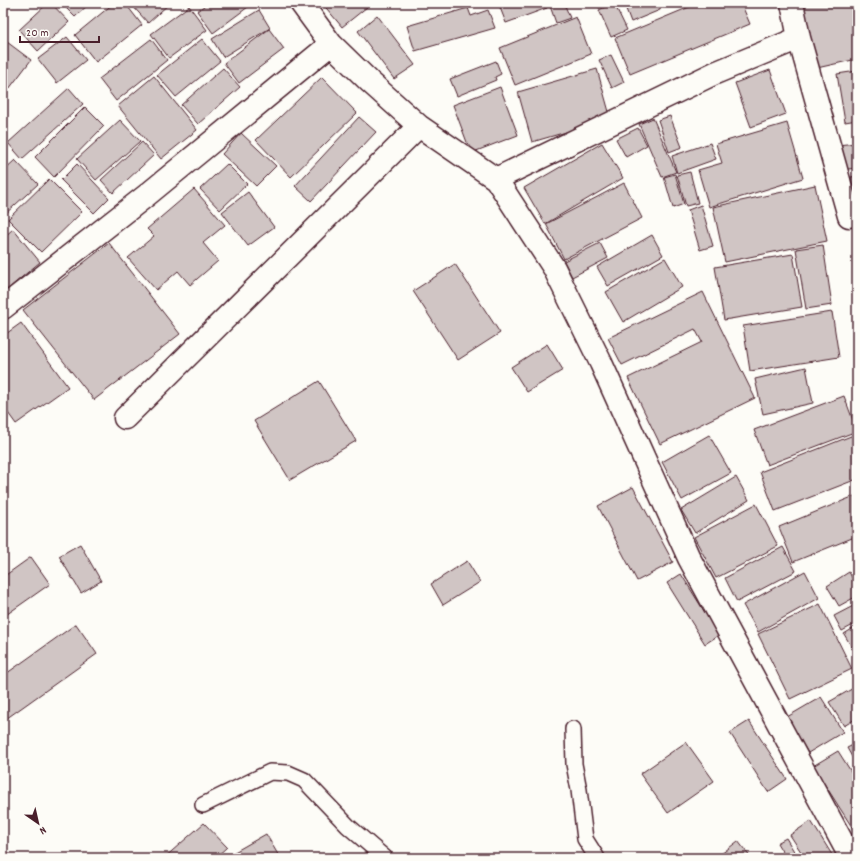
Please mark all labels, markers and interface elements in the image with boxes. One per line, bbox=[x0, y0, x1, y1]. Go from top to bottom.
scale bar bbox=[20, 18, 99, 44]
text: 20 m bbox=[26, 25, 49, 42]
north arrow bbox=[18, 803, 58, 843]
text: N bbox=[35, 821, 49, 838]

